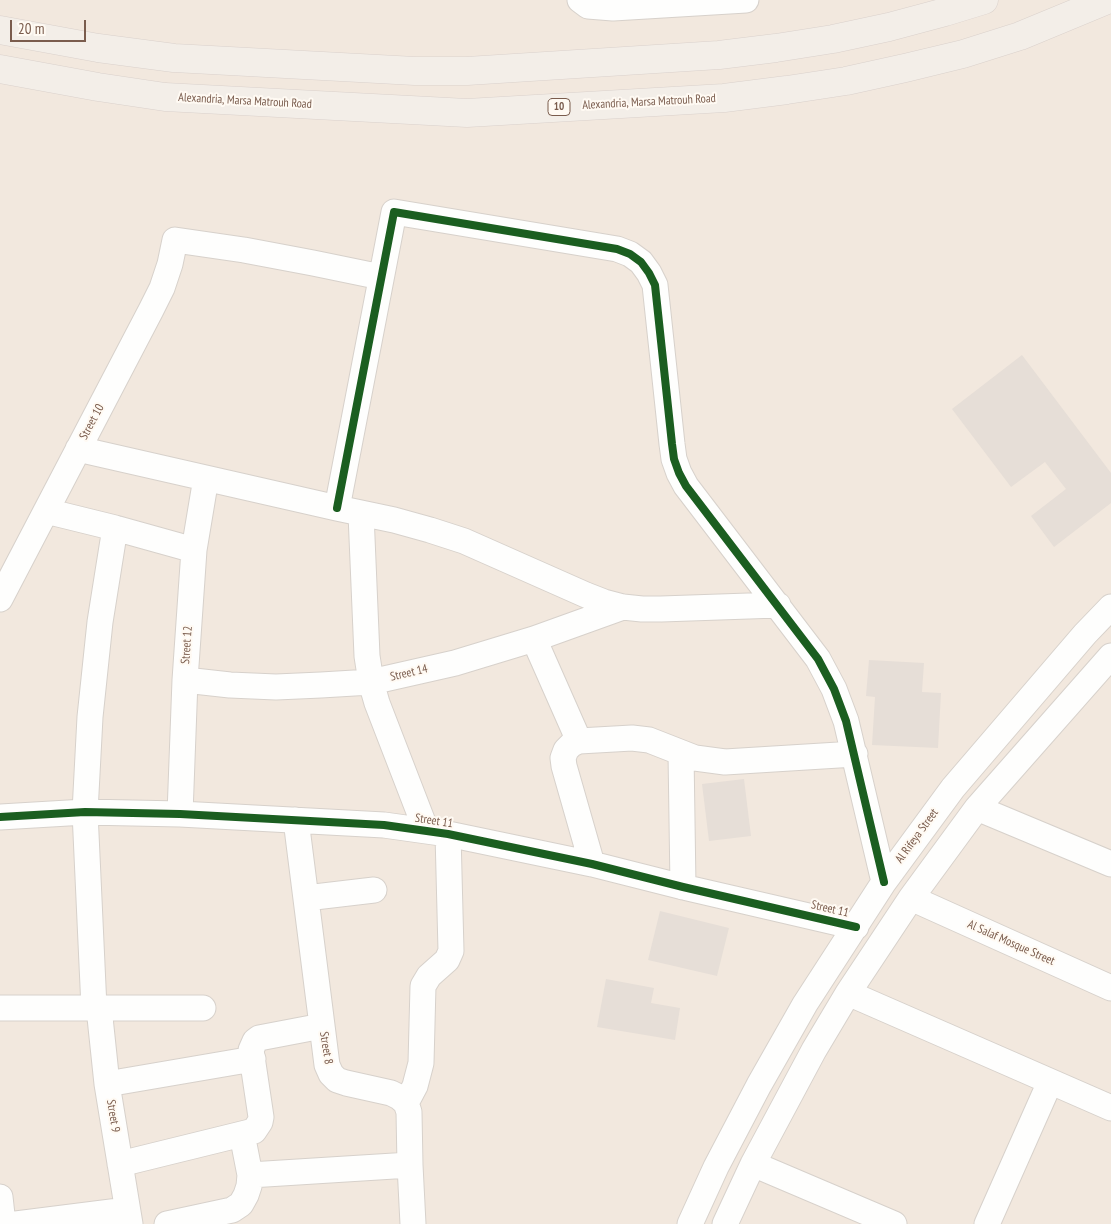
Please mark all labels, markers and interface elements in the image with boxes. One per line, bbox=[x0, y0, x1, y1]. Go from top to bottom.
scale bar bbox=[12, 10, 89, 42]
text: 20 m bbox=[18, 19, 44, 38]
street label: Alexandria, Marsa Matrouh Road bbox=[178, 90, 312, 112]
street label: Alexandria, Marsa Matrouh Road bbox=[582, 91, 716, 113]
road number: 10 bbox=[548, 98, 570, 115]
street label: Street 10 bbox=[77, 402, 107, 442]
street label: Street 12 bbox=[178, 625, 196, 665]
street label: Street 14 bbox=[389, 662, 429, 684]
street label: Al Rifeya Street bbox=[892, 806, 942, 866]
street label: Street 11 bbox=[414, 811, 454, 831]
street label: Street 11 bbox=[810, 898, 850, 920]
street label: Al Salaf Mosque Street bbox=[965, 917, 1057, 969]
street label: Street 8 bbox=[316, 1031, 336, 1065]
street label: Street 9 bbox=[103, 1099, 123, 1133]

